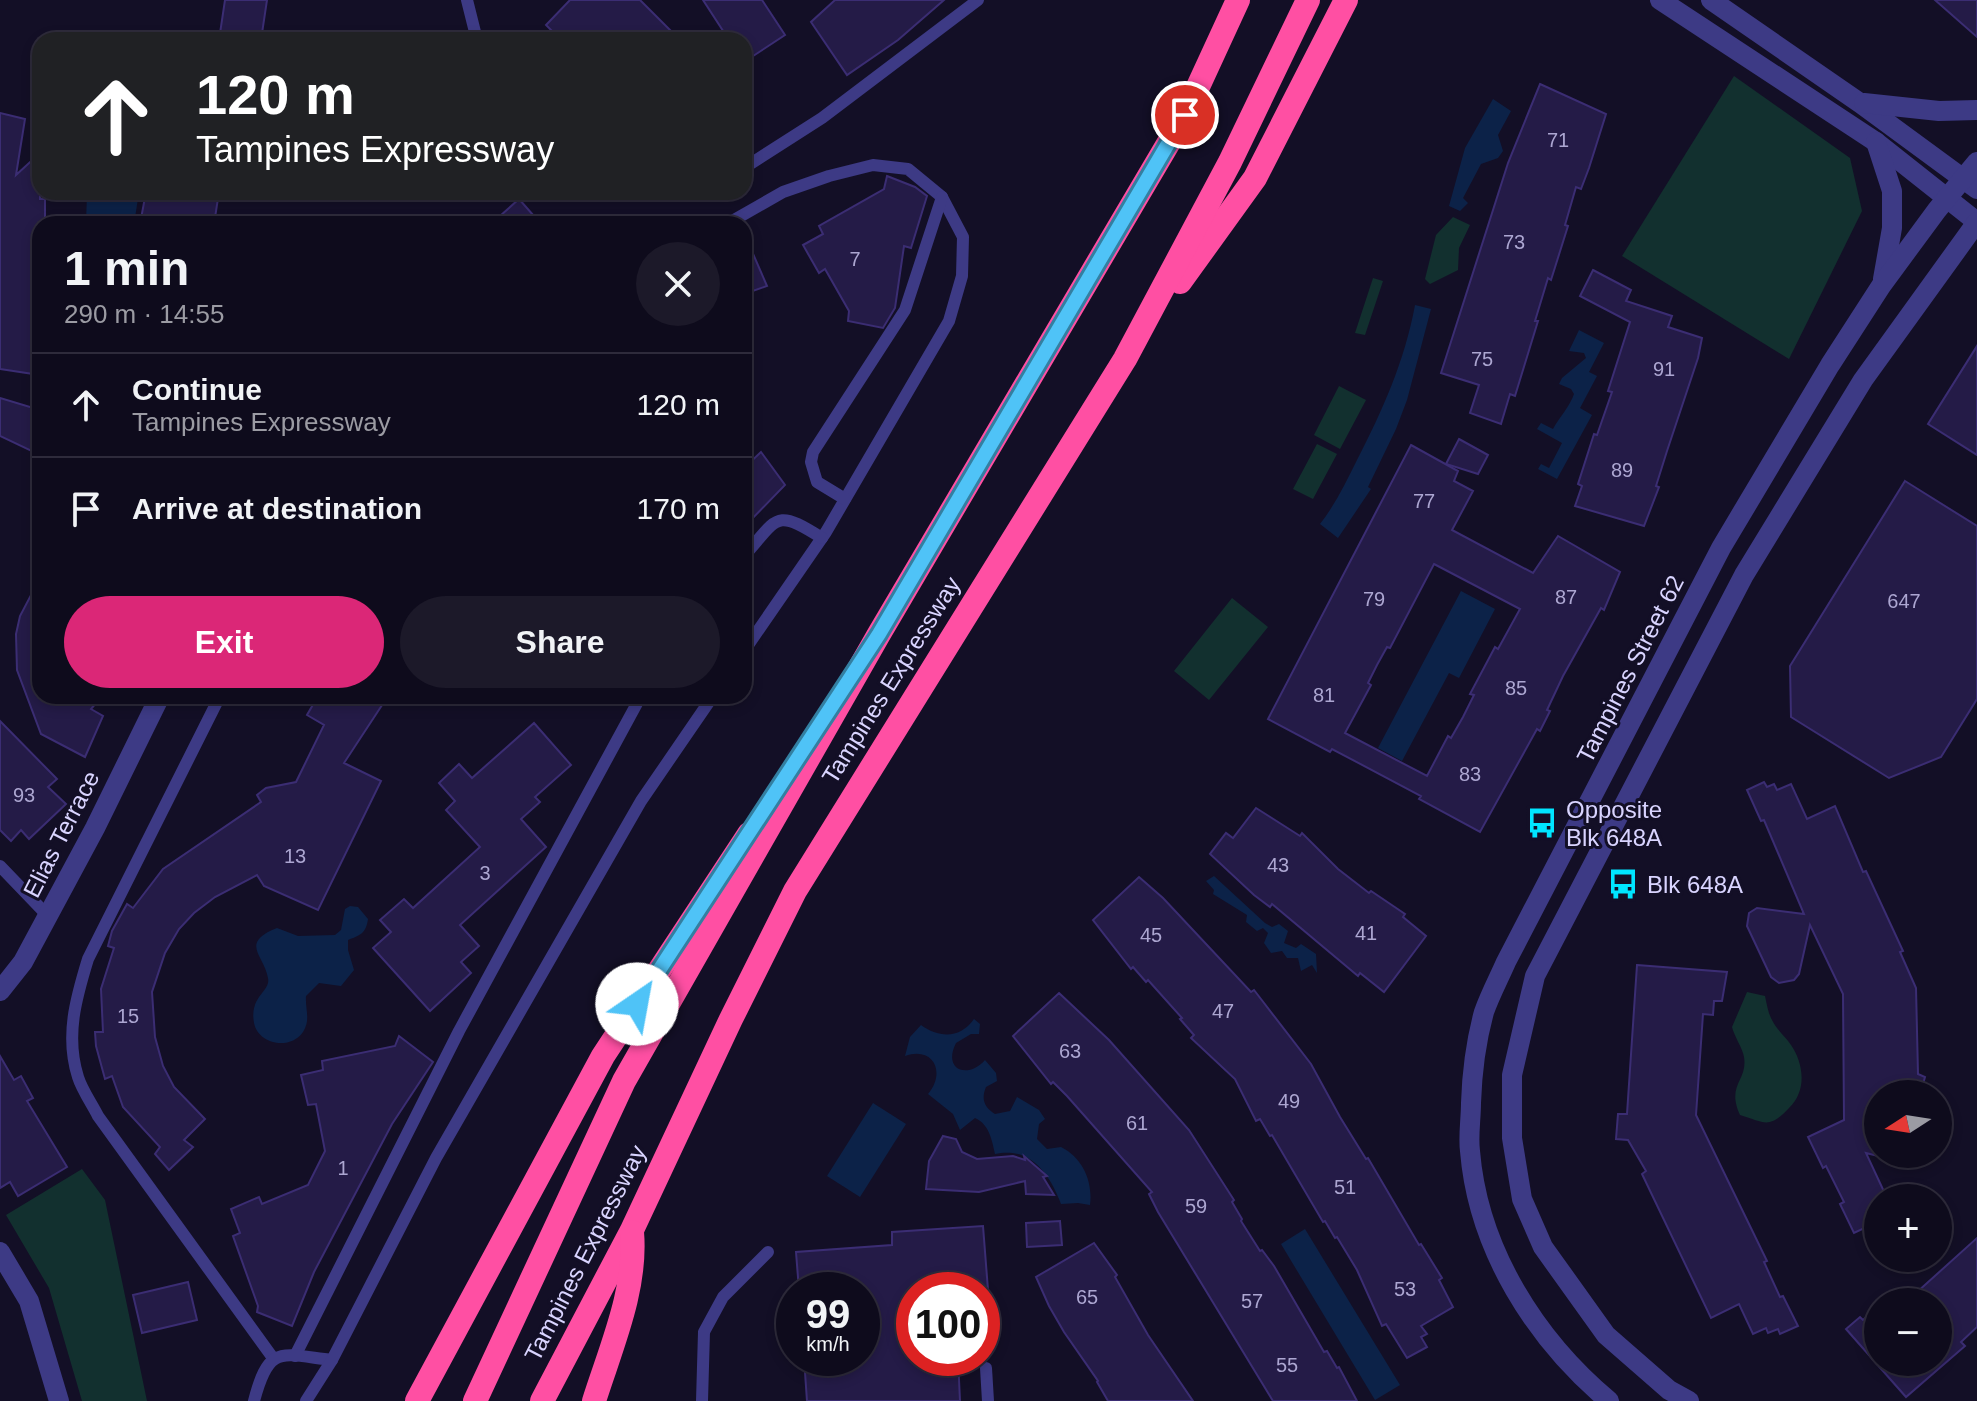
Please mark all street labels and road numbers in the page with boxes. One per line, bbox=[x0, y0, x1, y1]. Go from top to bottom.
street label: Tampines Street 62 bbox=[1571, 571, 1689, 767]
street label: Tampines Expressway bbox=[816, 572, 966, 788]
street label: Elias Terrace bbox=[18, 766, 104, 902]
street label: Tampines Expressway bbox=[519, 1141, 651, 1365]

